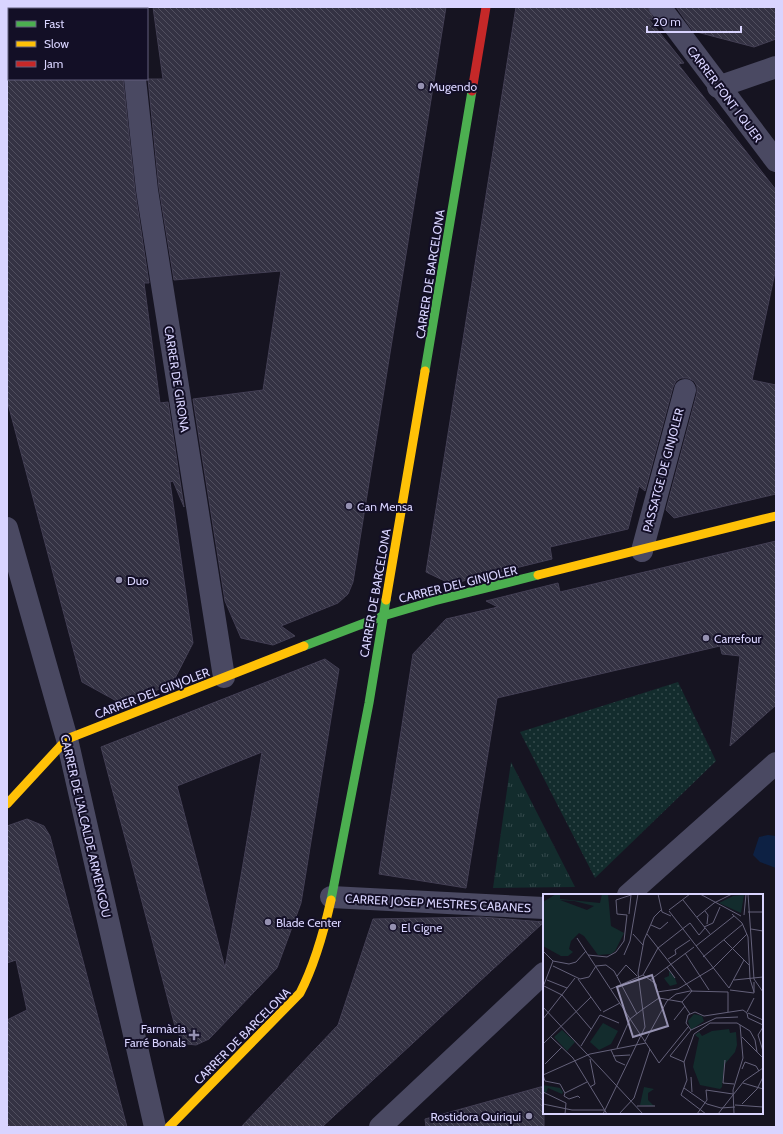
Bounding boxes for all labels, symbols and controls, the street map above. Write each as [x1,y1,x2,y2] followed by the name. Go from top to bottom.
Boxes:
[8,8,148,80] legend
[647,8,741,34] scale bar
[653,14,681,29] text: 20 m
[44,16,64,31] text: Fast
[44,36,69,51] text: Slow
[684,43,766,146] street label: CARRER FONT I QUER
[43,56,63,71] text: Jam
[429,79,477,94] place label: Mugendo
[416,81,426,91] marker: Mugendo
[412,208,448,340] street label: CARRER DE BARCELONA
[161,325,193,434] street label: CARRER DE GIRONA
[639,406,687,534] street label: PASSATGE DE GINJOLER
[357,499,413,514] place label: Can Mensa
[344,501,354,511] marker: Can Mensa
[356,527,394,659] street label: CARRER DE BARCELONA
[397,562,520,606] street label: CARRER DEL GINJOLER
[127,573,149,588] place label: Duo
[114,575,124,585] marker: Duo
[714,631,761,646] place label: Carrefour
[701,633,711,643] marker: Carrefour
[93,664,212,722] street label: CARRER DEL GINJOLER
[58,733,114,919] street label: CARRER DE L'ALCALDE ARMENGOU
[345,891,531,915] street label: CARRER JOSEP MESTRES CABANES
[543,894,763,1114] inset map
[276,915,341,930] place label: Blade Center
[263,917,273,927] marker: Blade Center
[401,920,442,935] place label: El Cigne
[388,922,398,932] marker: El Cigne
[191,984,294,1087] street label: CARRER DE BARCELONA
[124,1021,186,1050] place label: Farmàcia Farré Bonals
[189,1030,199,1040] marker: Farmàcia Farré Bonals
[431,1109,521,1124] place label: Rostidora Quiriqui
[524,1111,534,1121] marker: Rostidora Quiriqui

